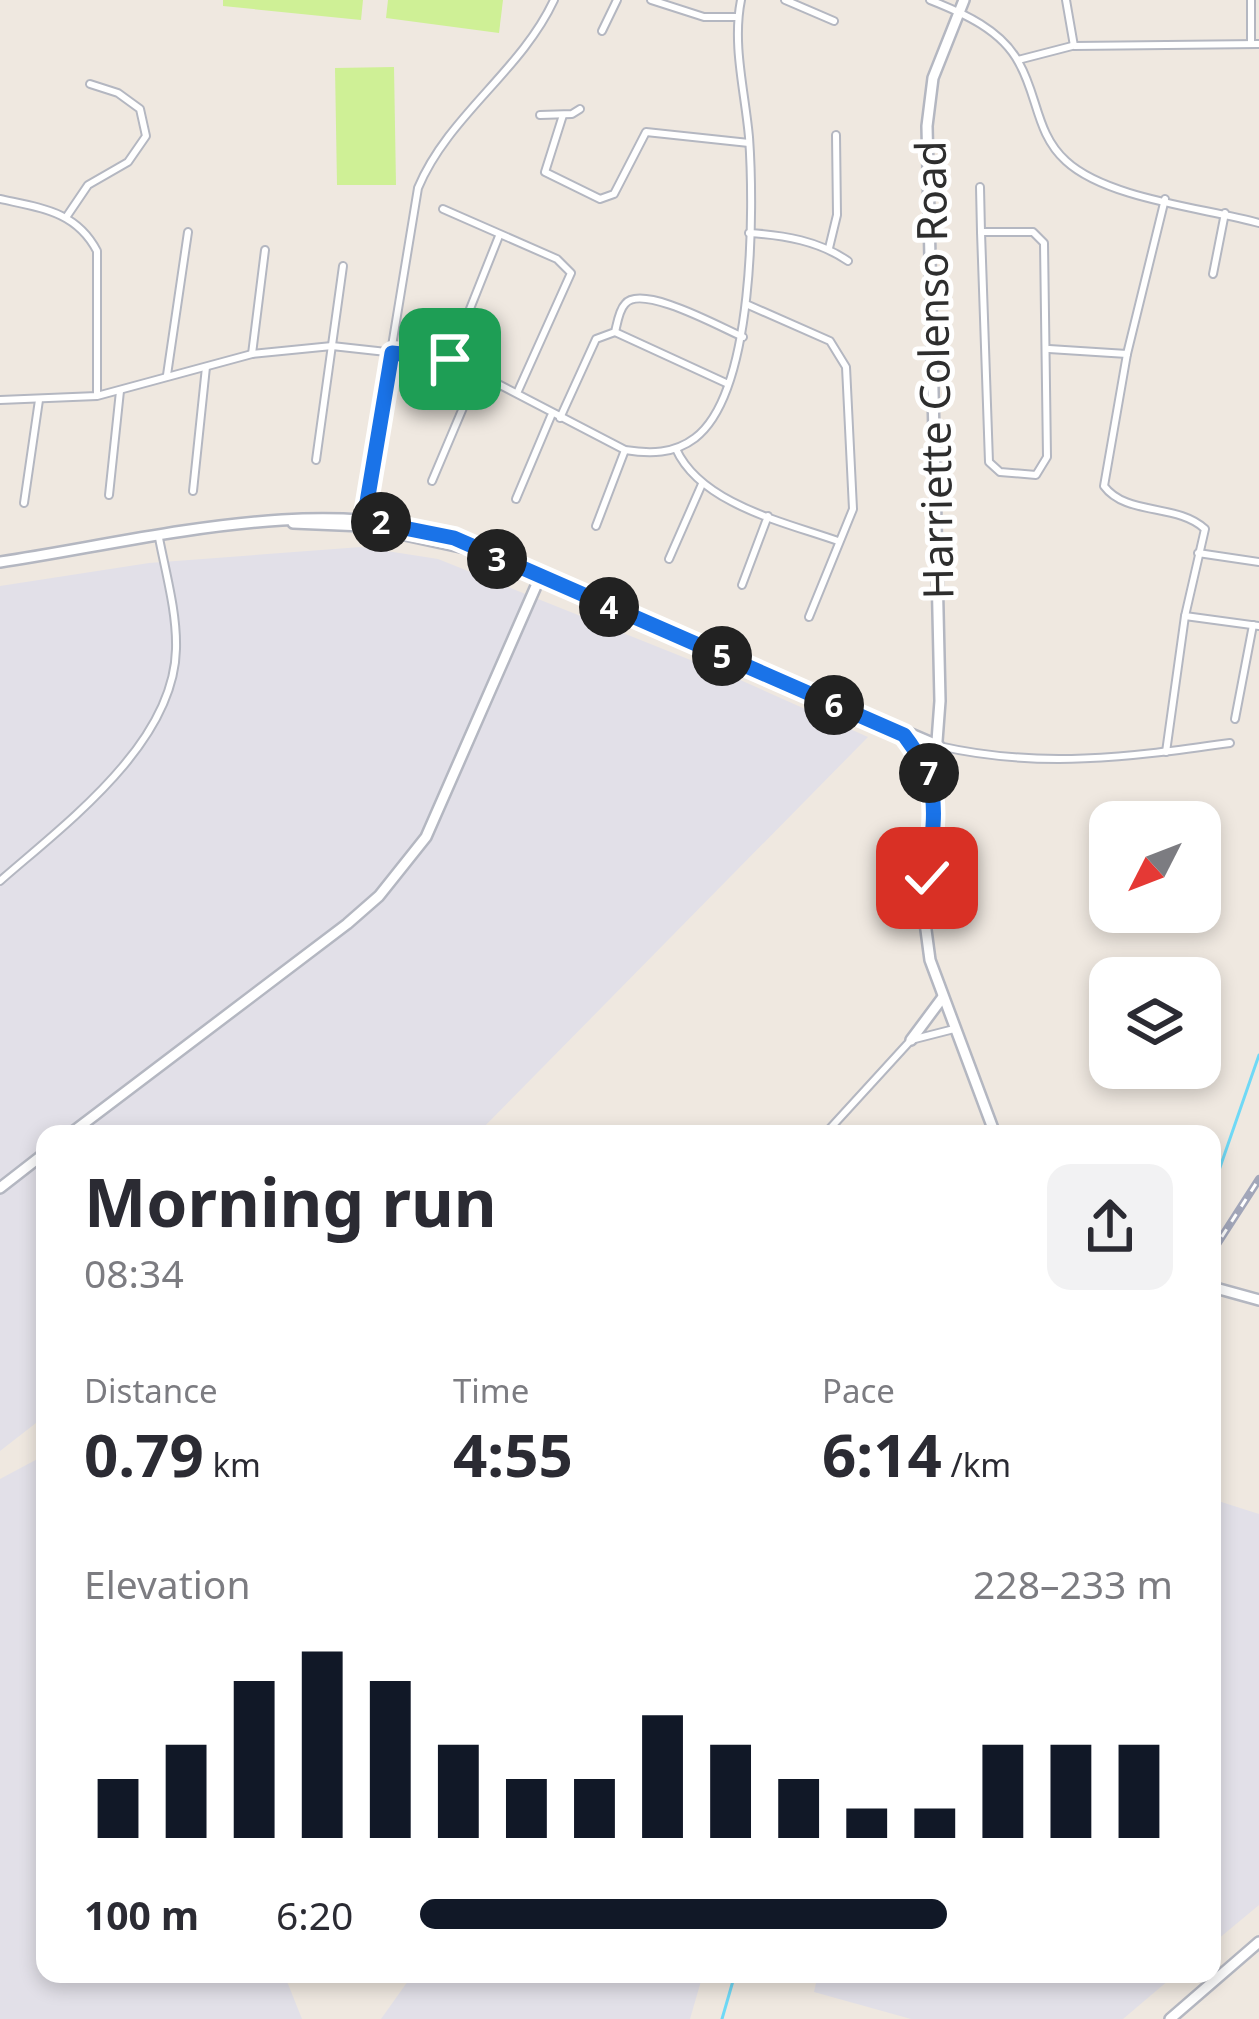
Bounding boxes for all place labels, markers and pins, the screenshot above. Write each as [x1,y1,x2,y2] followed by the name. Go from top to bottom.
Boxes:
[399,308,501,410] pin
[351,492,411,552] pin: 2
[467,529,527,589] pin: 3
[579,577,639,637] pin: 4
[692,626,752,686] pin: 5
[804,675,864,735] pin: 6
[899,743,959,803] pin: 7
[876,827,978,929] pin

